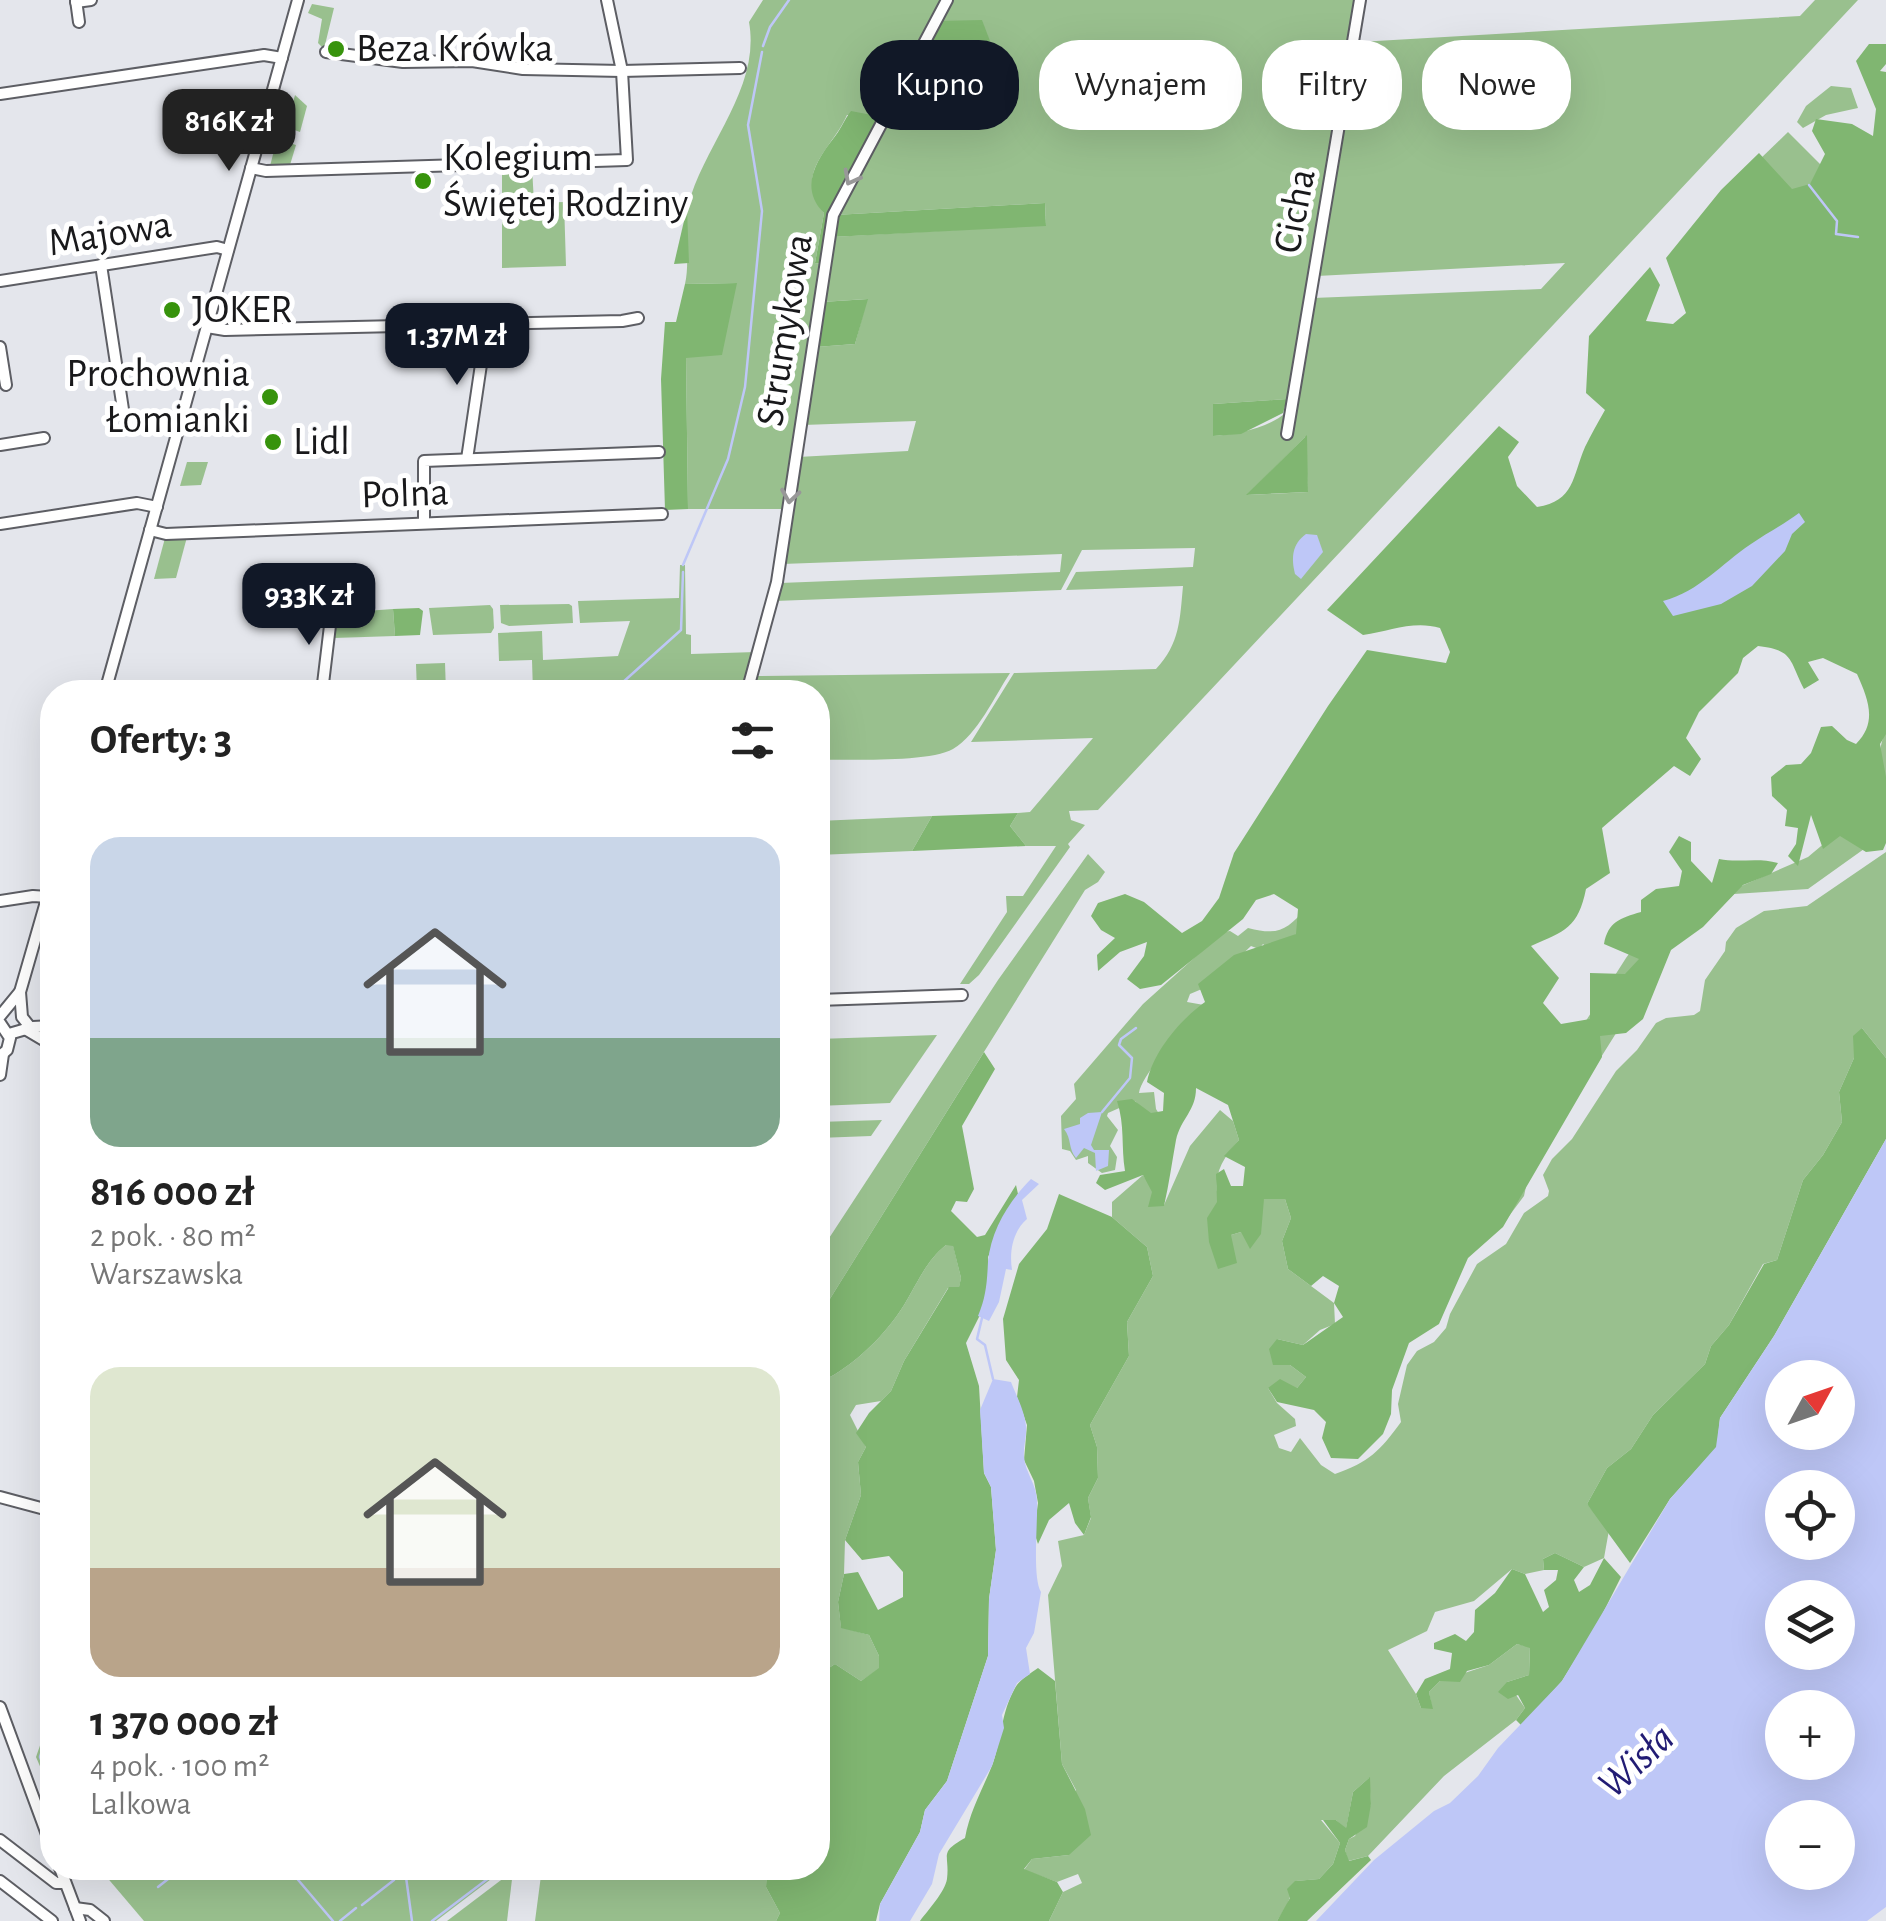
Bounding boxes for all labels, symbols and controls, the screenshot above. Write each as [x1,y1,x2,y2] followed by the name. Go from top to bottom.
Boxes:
[356,29,553,69] place label: Beza Krówka
[325,38,347,60] marker: Beza Krówka
[860,40,1019,130] chip: Kupno
[1039,40,1242,130] chip: Wynajem
[1262,40,1402,130] chip: Filtry
[1422,40,1571,130] chip: Nowe
[137,89,321,174] pin: 816K zł
[184,105,274,137] text: 816K zł
[443,138,688,224] place label: Kolegium Świętej Rodziny
[1267,165,1323,257] street label: Cicha
[844,168,864,186] one-way arrow
[412,170,434,192] marker: Kolegium Świętej Rodziny
[46,205,174,263] street label: Majowa
[750,231,820,429] street label: Strumykowa
[192,290,292,330] place label: JOKER
[161,299,183,321] marker: JOKER
[354,303,560,388] pin: 1.37M zł
[407,319,507,351] text: 1.37M zł
[66,354,250,440] place label: Prochownia Łomianki
[259,386,281,408] marker: Prochownia Łomianki
[293,422,350,462] place label: Lidl
[262,431,284,453] marker: Lidl
[360,472,450,516] street label: Polna
[780,487,801,504] one-way arrow
[217,563,401,648] pin: 933K zł
[264,579,354,611] text: 933K zł
[725,713,780,768] icon: filters
[90,719,232,761] text: Oferty: 3
[345,902,525,1082] icon: home
[90,1171,254,1213] text: 816 000 zł
[90,1220,256,1252] text: 2 pok. · 80 m²
[90,1258,243,1290] text: Warszawska
[1765,1360,1855,1450] north arrow
[1765,1360,1855,1890] map controls
[345,1432,525,1612] icon: home
[1765,1470,1855,1560] button: locate
[1765,1580,1855,1670] button: layers
[1765,1690,1855,1780] button: +
[90,1701,278,1743] text: 1 370 000 zł
[1590,1716,1682,1806] water label: Wisła
[90,1750,269,1782] text: 4 pok. · 100 m²
[90,1788,191,1820] text: Lalkowa
[1765,1800,1855,1890] button: −

